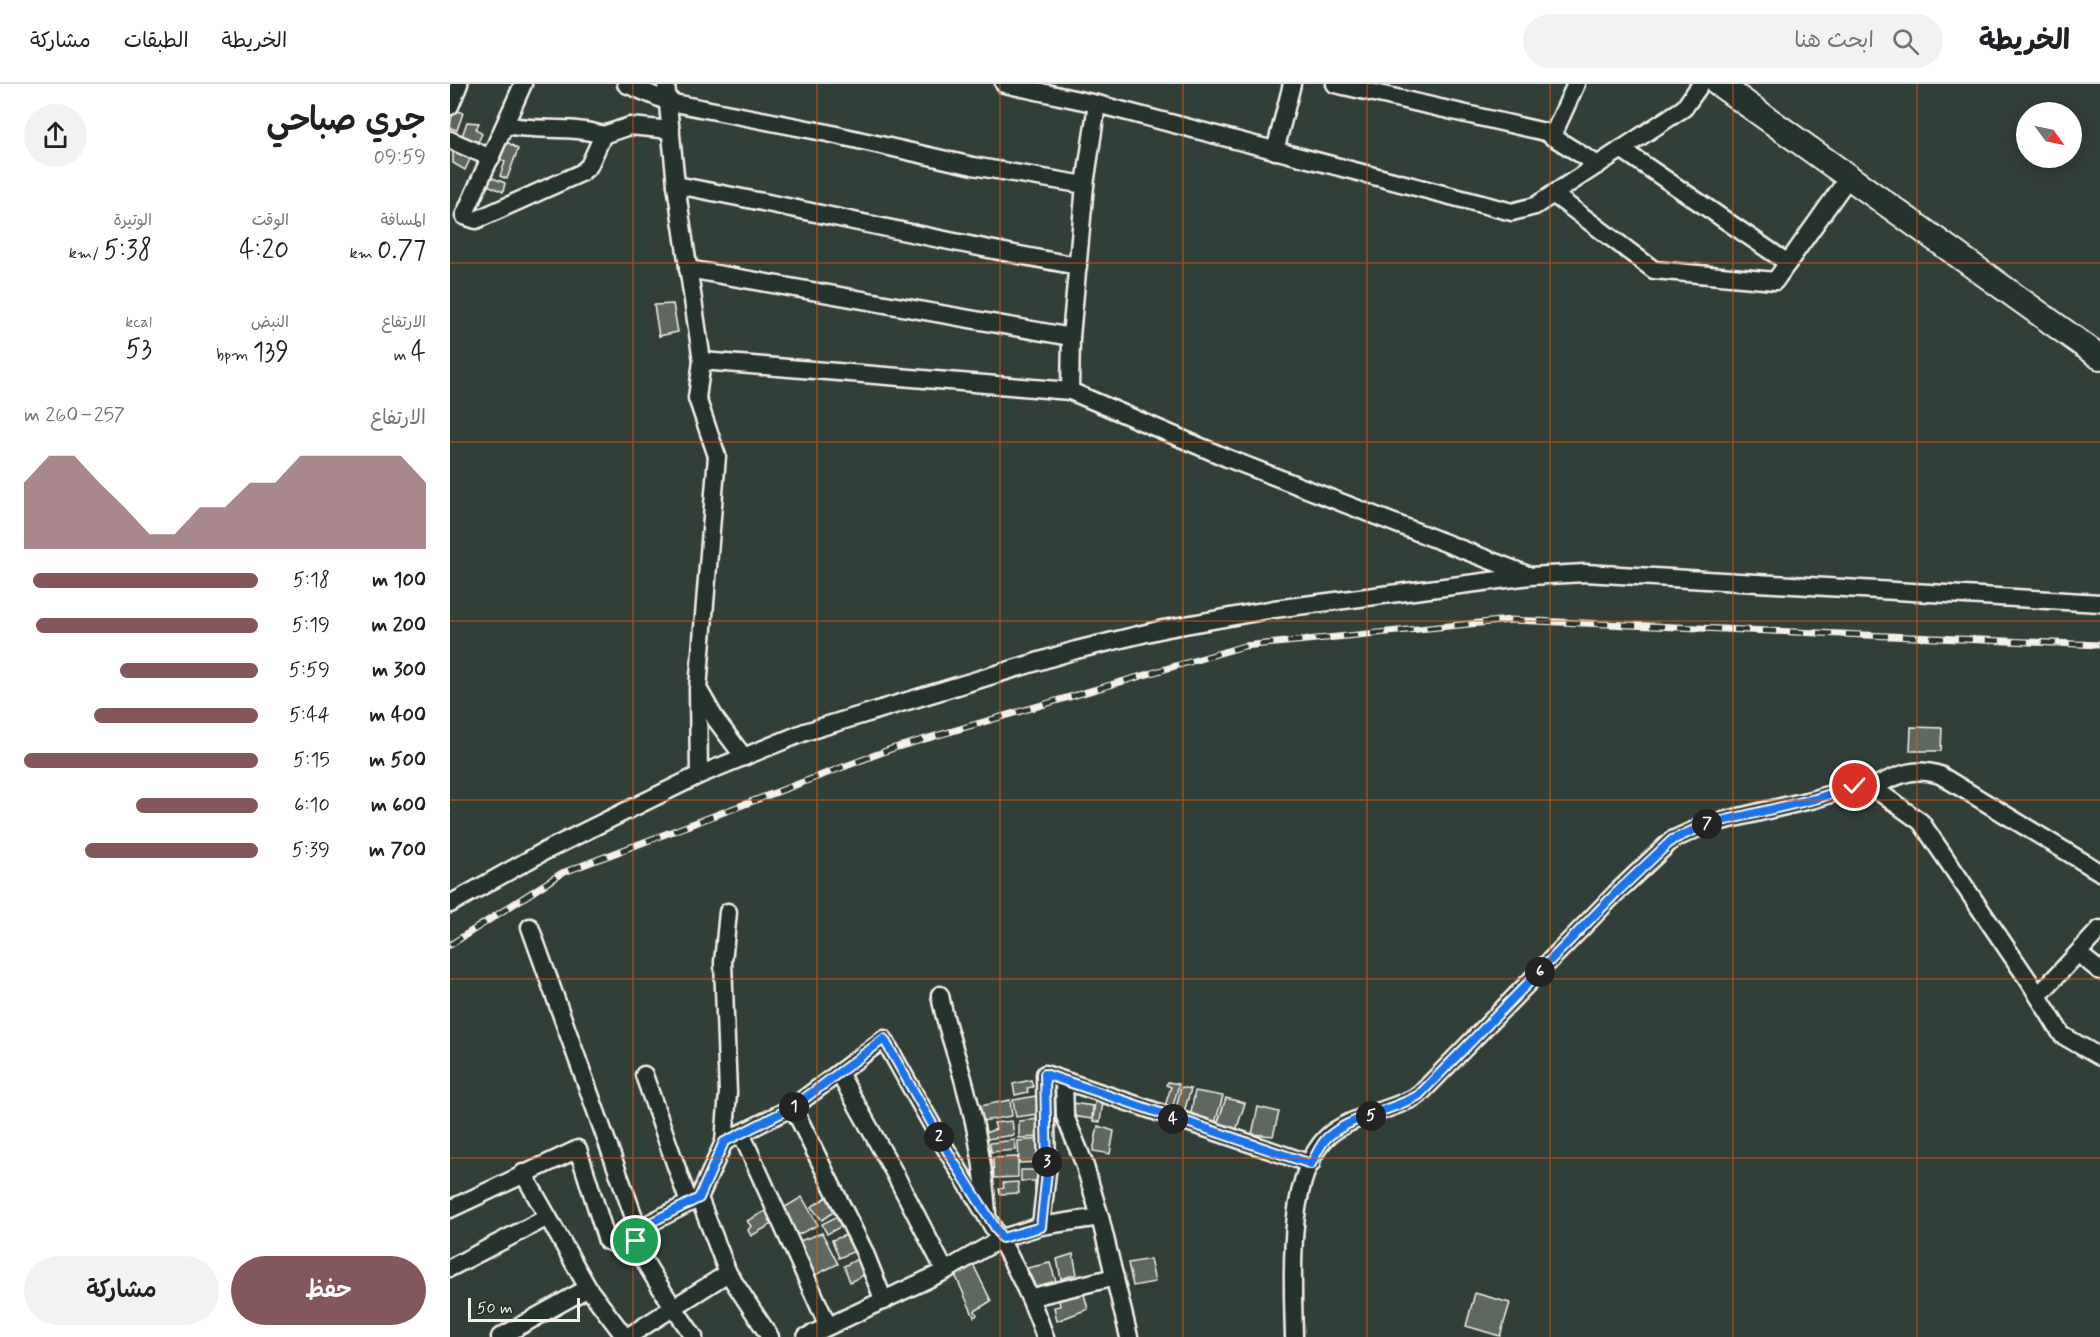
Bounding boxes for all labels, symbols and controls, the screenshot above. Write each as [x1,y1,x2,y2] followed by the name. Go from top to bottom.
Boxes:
[1523,14,1943,68] search box
[1979,23,2070,60] text: الخريطة
[1889,25,1922,58] icon: search
[30,27,91,55] text: مشاركة
[124,27,189,55] text: الطبقات
[222,27,287,55] text: الخريطة
[1794,27,1874,55] text: ابحث هنا
[266,99,426,143] text: جري صباحي
[2016,102,2082,168] north arrow
[2016,102,2082,168] map controls
[24,104,87,167] button: share
[374,144,426,171] text: 09:59
[113,210,152,231] text: الوتيرة
[252,210,289,231] text: الوقت
[380,210,426,231] text: المسافة
[103,234,152,268] text: 5:38
[239,234,289,268] text: 4:20
[377,234,426,268] text: 0.77
[69,243,103,264] text: /km
[350,243,377,264] text: km
[125,312,152,333] text: kcal
[251,312,289,333] text: النبض
[381,312,426,333] text: الارتفاع
[125,333,152,367] text: 53
[253,336,289,370] text: 139
[411,336,426,370] text: 4
[216,345,253,366] text: bpm
[394,345,411,366] text: m
[24,402,125,429] text: 257–260 m
[370,405,426,432] text: الارتفاع
[293,567,330,594] text: 5:18
[372,567,426,594] text: 100 m
[292,612,330,639] text: 5:19
[371,612,426,639] text: 200 m
[289,657,330,684] text: 5:59
[372,657,426,684] text: 300 m
[289,702,330,729] text: 5:44
[370,702,426,729] text: 400 m
[293,747,330,774] text: 5:15
[369,747,426,774] text: 500 m
[1829,760,1880,811] pin
[1838,769,1871,802] icon: check
[294,792,330,819] text: 6:10
[371,792,426,819] text: 600 m
[1692,809,1722,839] pin: 7
[1702,813,1712,834] text: 7
[292,837,330,864] text: 5:39
[369,837,426,864] text: 700 m
[1525,957,1555,987] pin: 6
[1536,961,1544,982] text: 6
[779,1092,809,1122] pin: 1
[790,1096,798,1117] text: 1
[1356,1101,1386,1131] pin: 5
[1158,1104,1188,1134] pin: 4
[1366,1105,1376,1126] text: 5
[1168,1108,1178,1129] text: 4
[924,1122,954,1152] pin: 2
[935,1126,943,1147] text: 2
[1032,1147,1062,1177] pin: 3
[1043,1151,1051,1172] text: 3
[610,1215,661,1266] pin
[619,1224,652,1257] icon: arrive
[24,1256,219,1325] button: مشاركة
[231,1256,426,1325] button: حفظ
[468,1295,580,1322] scale bar
[477,1298,513,1319] text: 50 m

